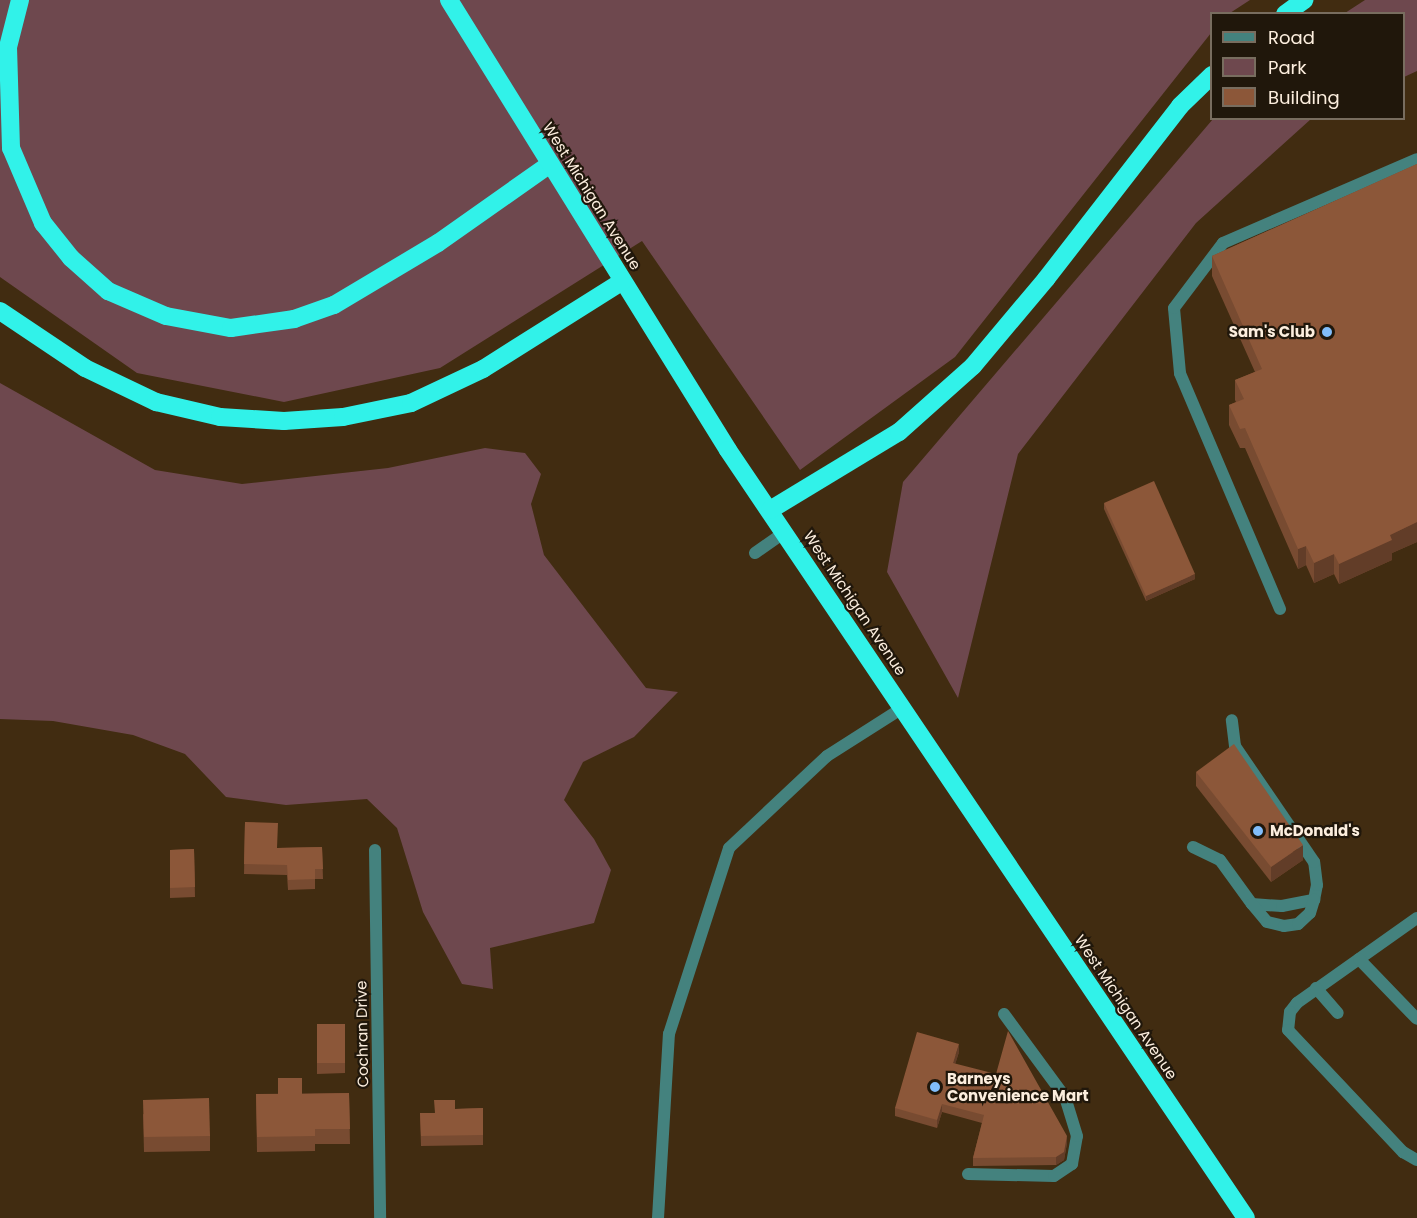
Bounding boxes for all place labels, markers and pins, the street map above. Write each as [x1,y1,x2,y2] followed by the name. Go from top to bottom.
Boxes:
[1229,323,1315,341] place label: Sam's Club
[1320,325,1334,339] marker: Sam's Club
[1270,822,1360,840] place label: McDonald's
[1251,824,1265,838] marker: McDonald's
[947,1069,1089,1104] place label: Barneys Convenience Mart
[928,1080,942,1094] marker: Barneys Convenience Mart

